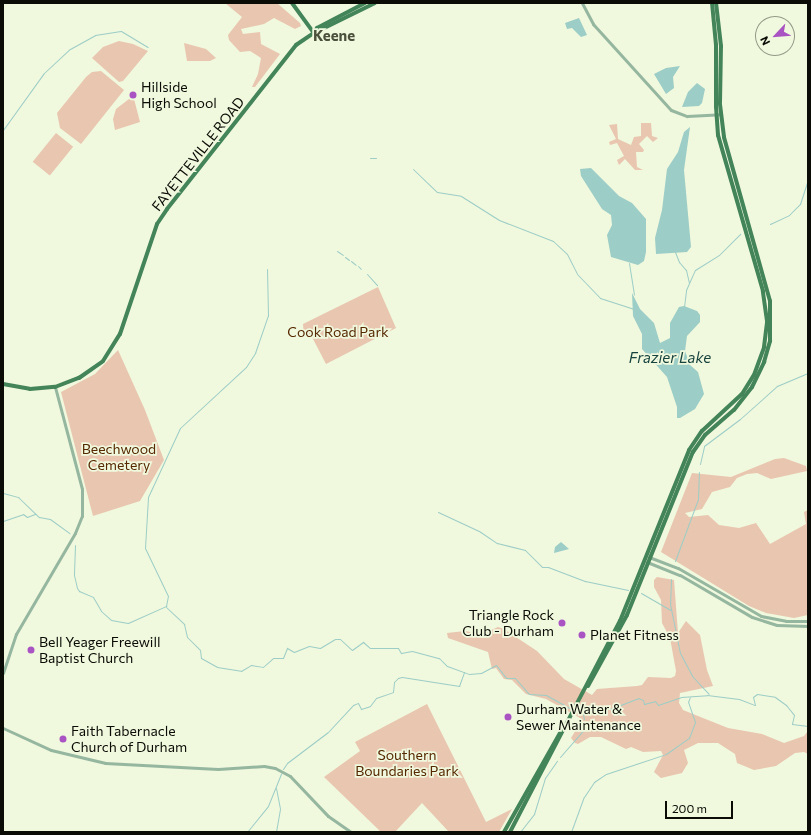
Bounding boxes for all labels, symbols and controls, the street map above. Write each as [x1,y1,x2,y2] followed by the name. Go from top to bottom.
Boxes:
[755,16,795,56] north arrow
[313,27,355,45] district label: Keene
[757,34,772,48] text: N
[141,79,217,112] place label: Hillside High School
[128,90,138,100] marker: Hillside High School
[148,94,248,214] street label: FAYETTEVILLE ROAD
[287,324,389,340] park label: Cook Road Park
[629,349,711,367] water label: Frazier Lake
[82,441,156,474] park label: Beechwood Cemetery
[462,607,554,640] place label: Triangle Rock Club - Durham
[557,618,567,628] marker: Triangle Rock Club - Durham
[590,627,679,643] place label: Planet Fitness
[577,630,587,640] marker: Planet Fitness
[39,634,161,666] place label: Bell Yeager Freewill Baptist Church
[26,645,36,655] marker: Bell Yeager Freewill Baptist Church
[516,701,641,734] place label: Durham Water & Sewer Maintenance
[503,712,513,722] marker: Durham Water & Sewer Maintenance
[71,723,187,756] place label: Faith Tabernacle Church of Durham
[58,734,68,744] marker: Faith Tabernacle Church of Durham
[355,747,459,780] park label: Southern Boundaries Park
[667,793,735,819] scale bar
[672,801,707,815] text: 200 m

